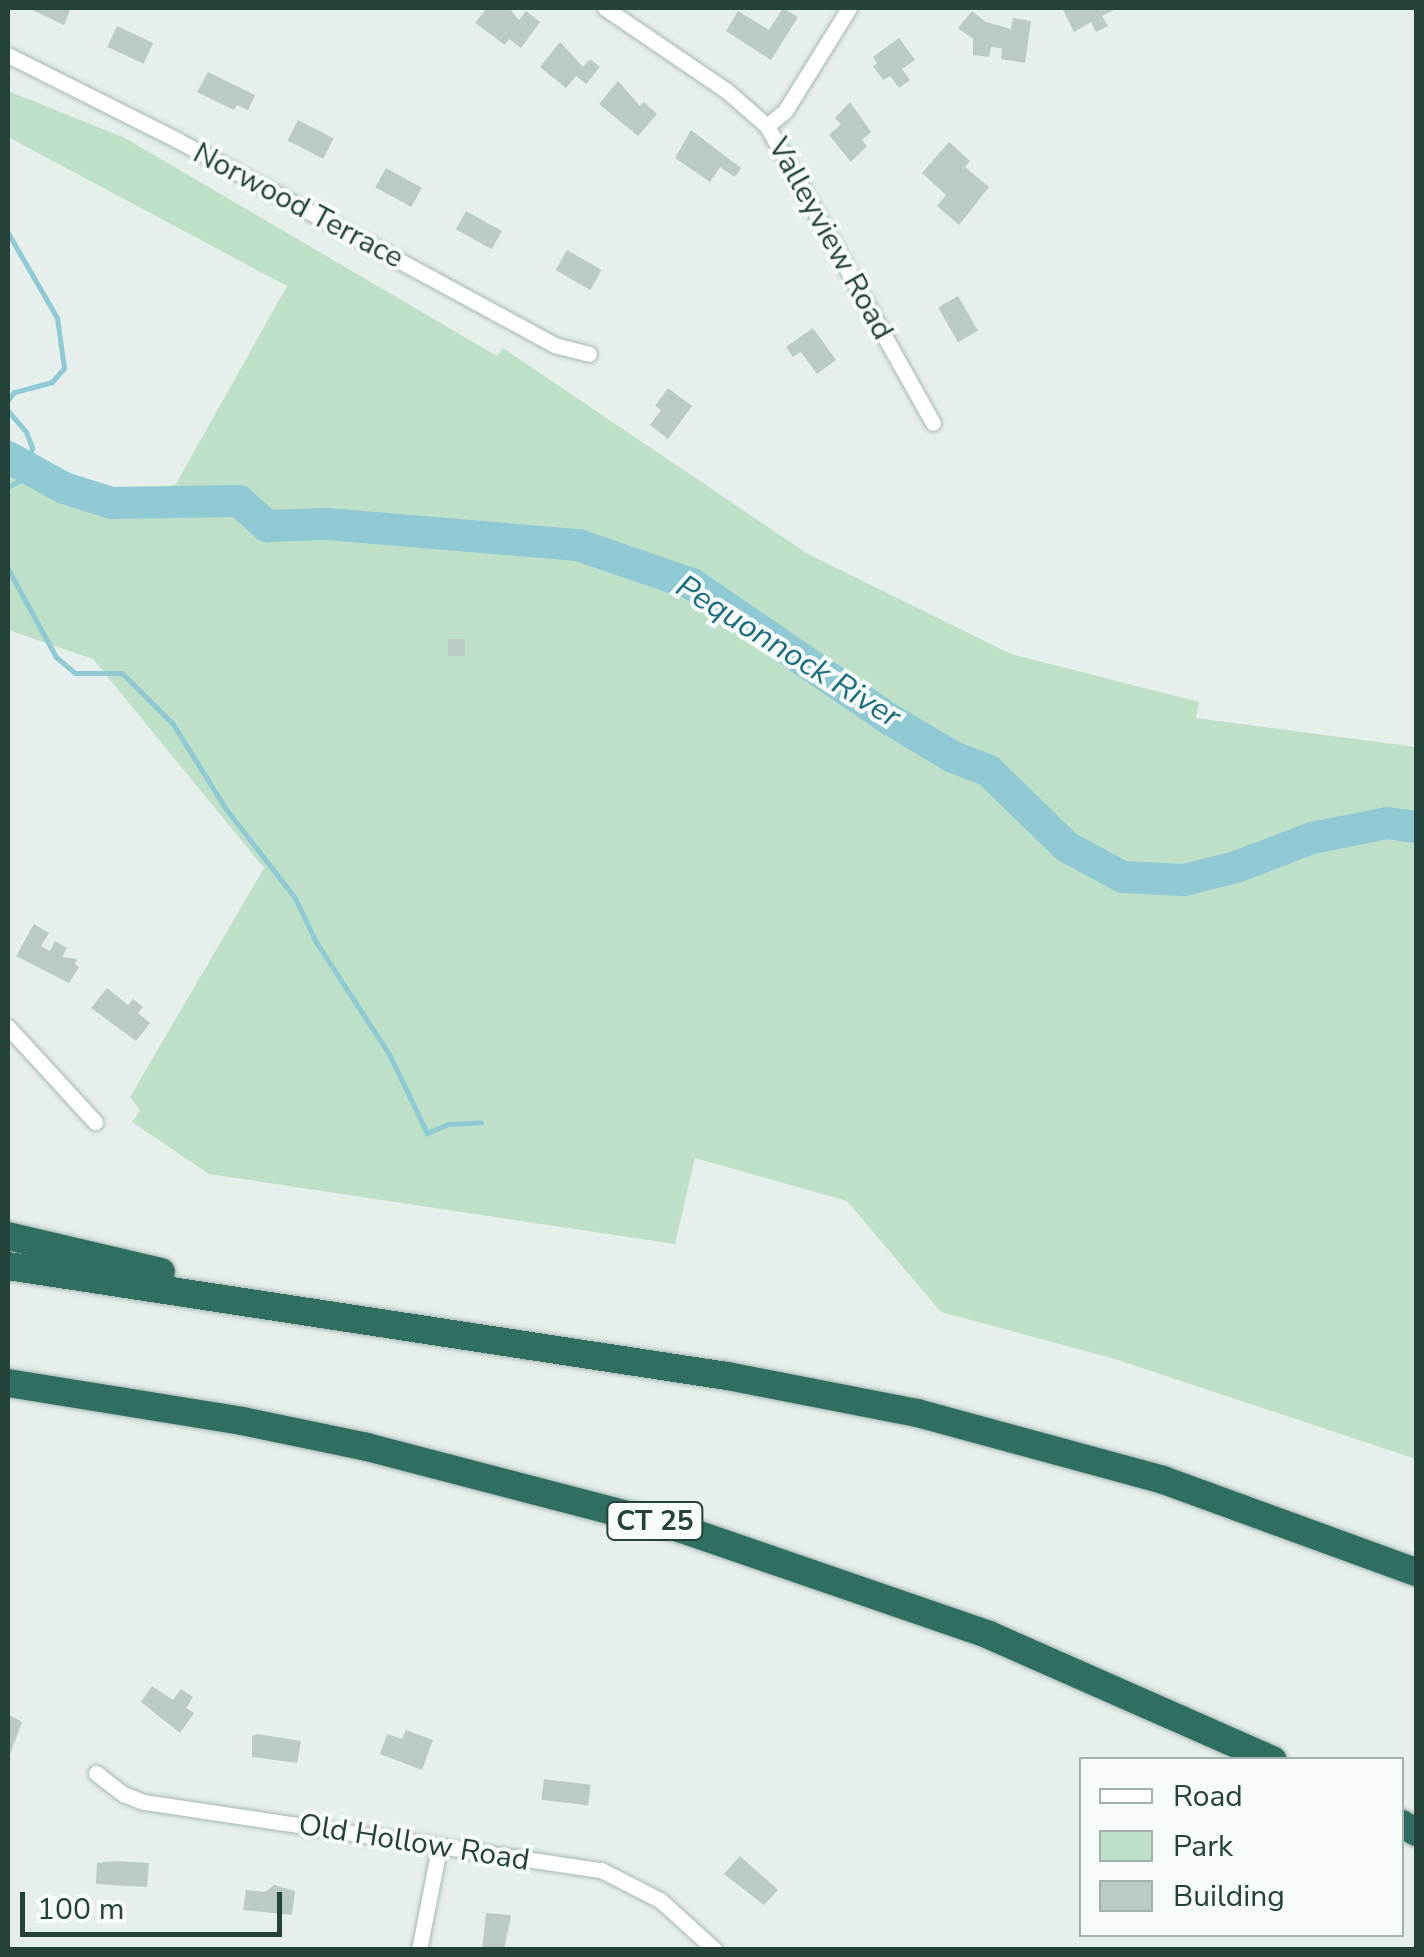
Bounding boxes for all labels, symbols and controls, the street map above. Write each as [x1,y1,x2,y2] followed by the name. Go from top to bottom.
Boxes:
[760,132,900,346] street label: Valleyview Road
[187,136,409,276] street label: Norwood Terrace
[669,567,907,737] water label: Pequonnock River
[605,1498,705,1544] road number: CT 25
[1079,1757,1404,1937] legend
[1173,1776,1243,1817] text: Road
[296,1807,532,1879] street label: Old Hollow Road
[1173,1826,1233,1867] text: Park
[25,1872,288,1934] scale bar
[1173,1876,1285,1917] text: Building
[37,1889,124,1930] text: 100 m

